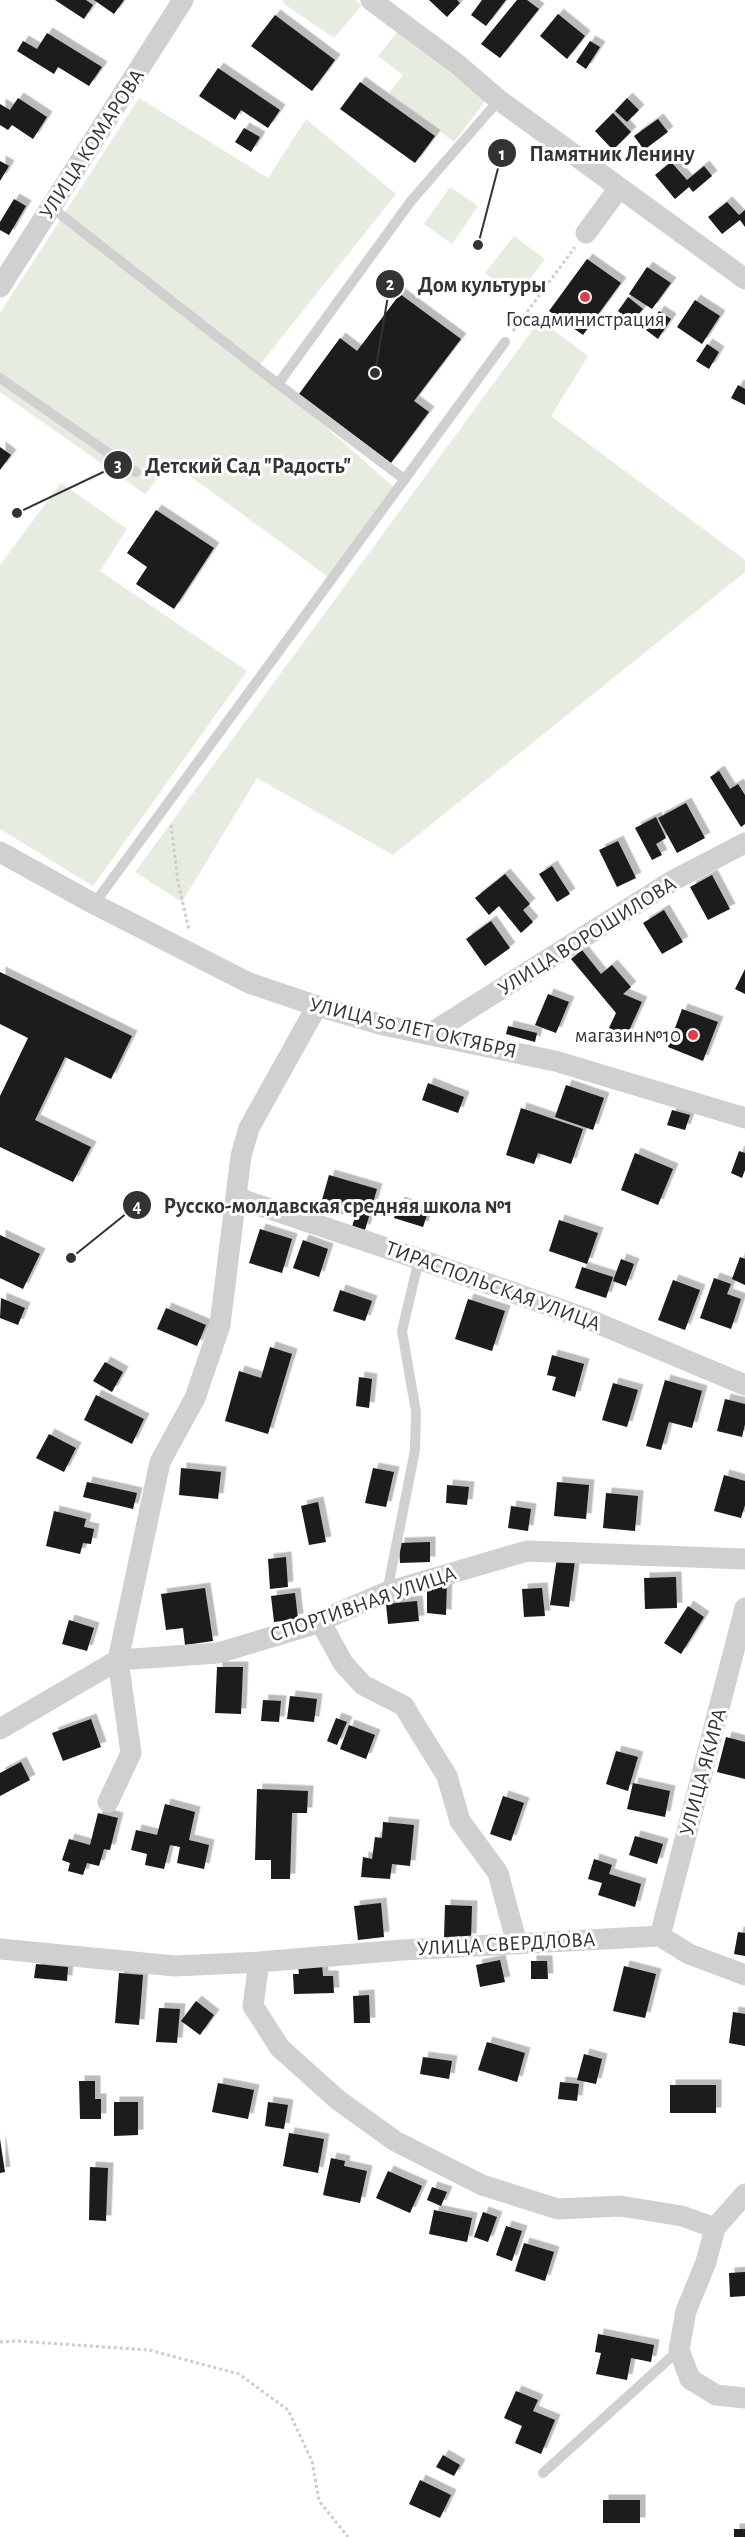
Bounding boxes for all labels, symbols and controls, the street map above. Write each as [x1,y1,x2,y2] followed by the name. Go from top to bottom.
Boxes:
[36,65,148,223] street label: УЛИЦА КОМАРОВА
[487,133,707,173] callout: Памятник Ленину
[529,143,695,166] text: Памятник Ленину
[499,146,505,164] text: 1
[375,264,558,304] callout: Дом культуры
[418,274,546,297] text: Дом культуры
[386,276,395,294] text: 2
[578,290,592,304] marker: Госадминистрация
[505,309,665,330] place label: Госадминистрация
[103,445,363,485] callout: Детский Сад "Радость"
[145,455,351,477] text: Детский Сад "Радость"
[114,457,122,475] text: 3
[494,873,680,999] street label: УЛИЦА ВОРОШИЛОВА
[307,994,519,1062] street label: УЛИЦА 50 ЛЕТ ОКТЯБРЯ
[575,1025,681,1046] place label: магазин№10
[686,1028,700,1042] marker: магазин№10
[122,1185,525,1225] callout: Русско-молдавская средняя школа №1
[163,1195,513,1218] text: Русско-молдавская средняя школа №1
[132,1198,142,1216] text: 4
[383,1237,603,1335] street label: ТИРАСПОЛЬСКАЯ УЛИЦА
[267,1562,459,1646] street label: СПОРТИВНАЯ УЛИЦА
[676,1706,730,1838] street label: УЛИЦА ЯКИРА
[416,1929,596,1959] street label: УЛИЦА СВЕРДЛОВА

